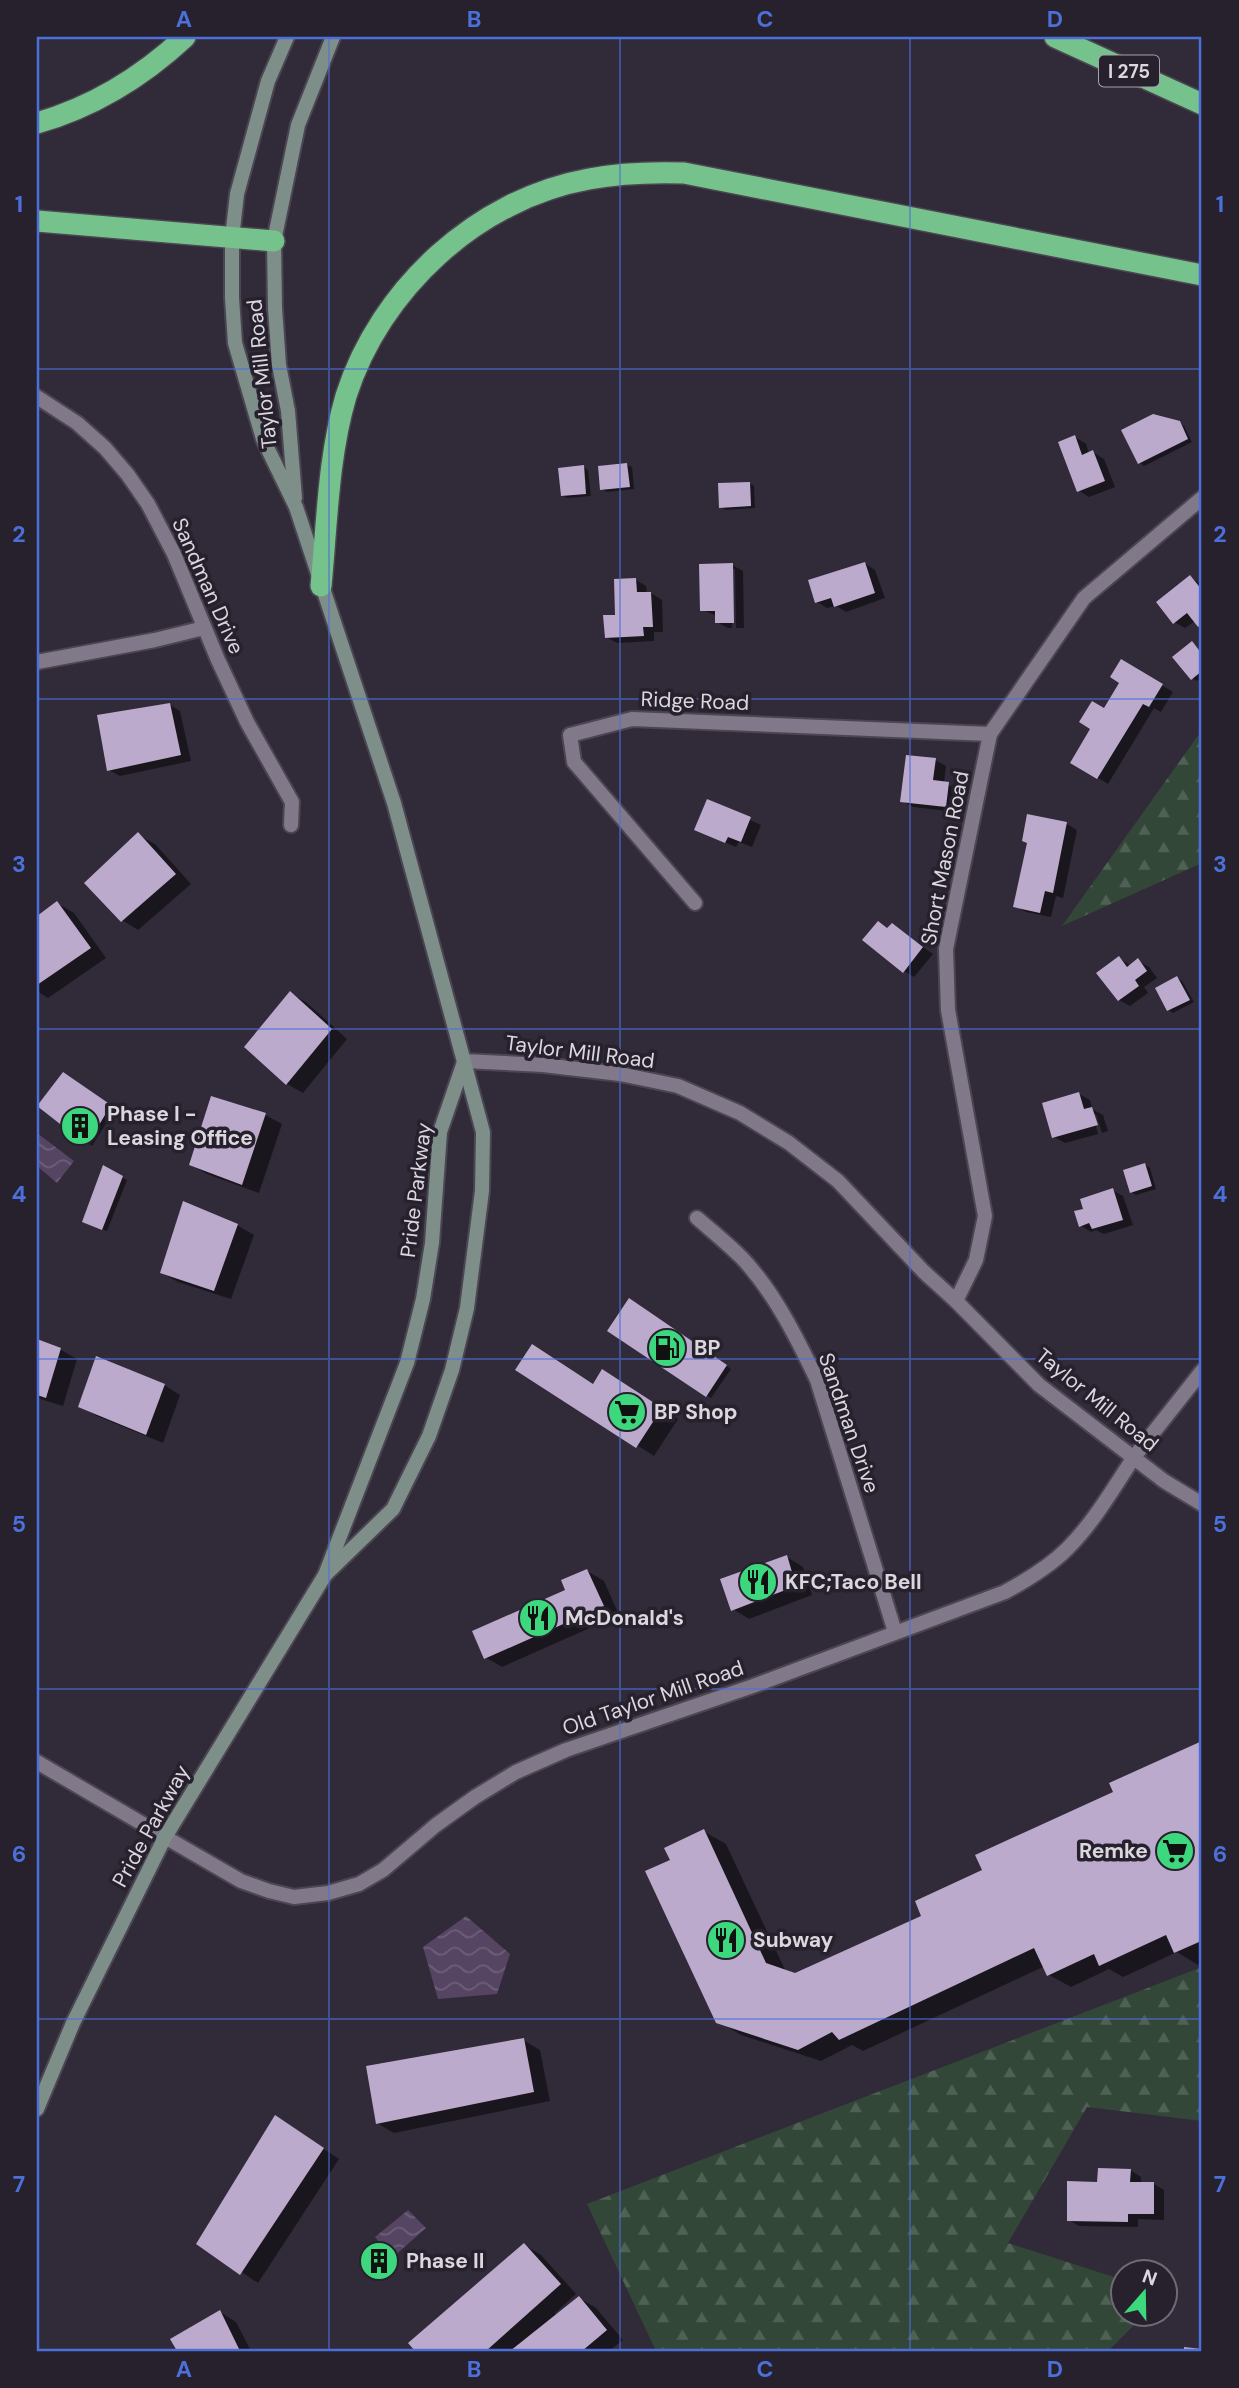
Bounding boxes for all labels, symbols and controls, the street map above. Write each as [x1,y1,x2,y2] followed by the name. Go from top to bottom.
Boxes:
[176,4,192,34] text: A
[467,4,481,34] text: B
[757,4,773,34] text: C
[1047,4,1063,34] text: D
[1099,55,1159,86] road number: I 275
[15,189,23,219] text: 1
[1216,189,1224,219] text: 1
[240,298,284,450] street label: Taylor Mill Road
[165,513,251,659] street label: Sandman Drive
[12,519,26,549] text: 2
[1213,519,1227,549] text: 2
[640,685,750,717] street label: Ridge Road
[914,769,976,947] street label: Short Mason Road
[12,849,26,879] text: 3
[1213,849,1227,879] text: 3
[504,1029,656,1075] street label: Taylor Mill Road
[107,1100,253,1152] place label: Phase I - Leasing Office
[59,1105,101,1147] building icon: Phase I - Leasing Office
[394,1121,438,1259] street label: Pride Parkway
[12,1179,27,1209] text: 4
[1213,1179,1228,1209] text: 4
[646,1327,688,1369] fuel station icon: BP
[694,1334,720,1362] place label: BP
[1030,1342,1164,1458] street label: Taylor Mill Road
[812,1349,886,1497] street label: Sandman Drive
[606,1391,648,1433] supermarket icon: BP Shop
[654,1398,737,1426] place label: BP Shop
[12,1509,26,1539] text: 5
[1213,1509,1227,1539] text: 5
[737,1561,779,1603] restaurant icon: KFC;Taco Bell
[785,1568,922,1596] place label: KFC;Taco Bell
[517,1597,559,1639] restaurant icon: McDonald's
[565,1604,684,1632] place label: McDonald's
[559,1654,747,1742] street label: Old Taylor Mill Road
[106,1760,196,1892] street label: Pride Parkway
[1154,1830,1196,1872] supermarket icon: Remke
[1079,1837,1148,1865] place label: Remke
[12,1839,26,1869] text: 6
[1213,1839,1227,1869] text: 6
[705,1919,747,1961] restaurant icon: Subway
[753,1926,834,1954] place label: Subway
[13,2169,25,2199] text: 7
[1214,2169,1226,2199] text: 7
[358,2240,400,2282] building icon: Phase II
[406,2247,484,2275] place label: Phase II
[1110,2258,1180,2328] north arrow
[1139,2263,1160,2292] text: N
[176,2354,192,2384] text: A
[467,2354,481,2384] text: B
[757,2354,773,2384] text: C
[1047,2354,1063,2384] text: D

